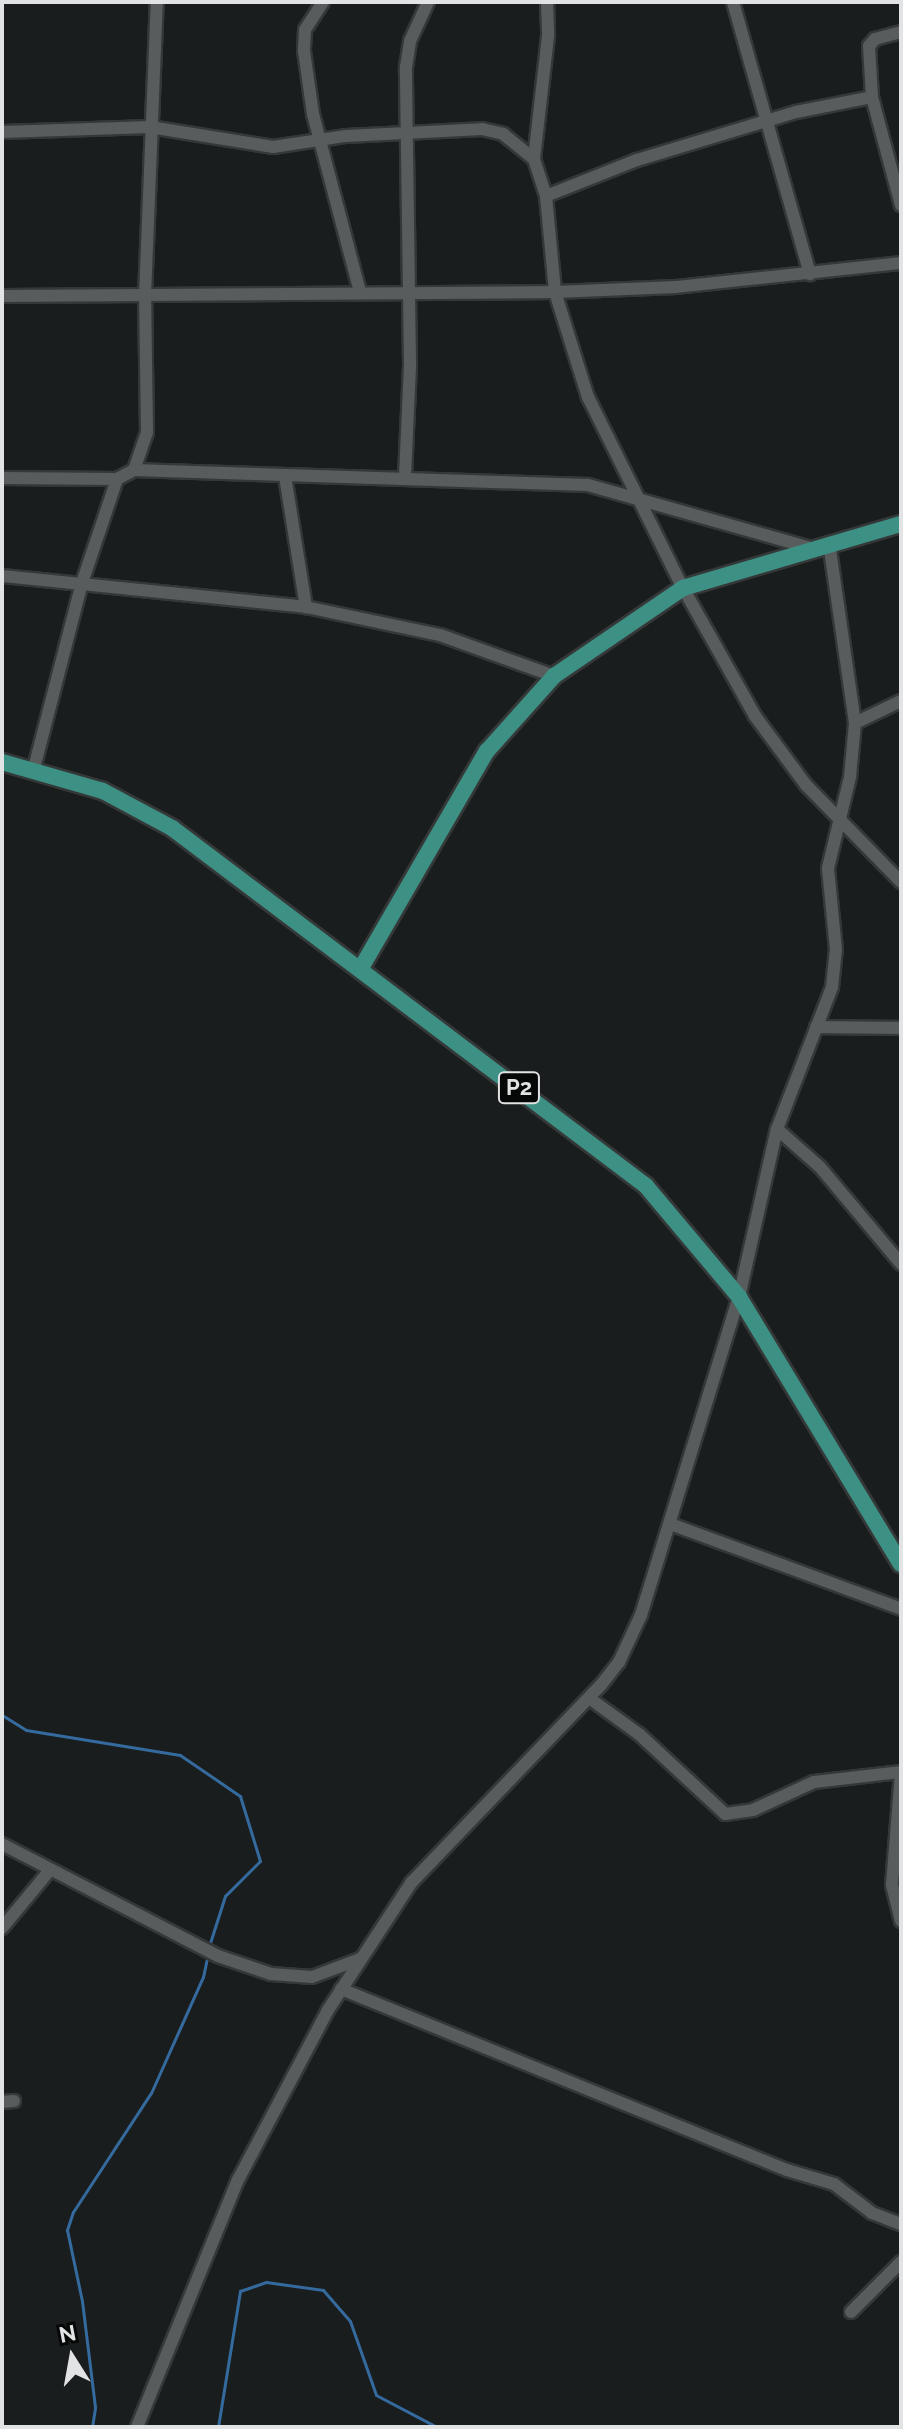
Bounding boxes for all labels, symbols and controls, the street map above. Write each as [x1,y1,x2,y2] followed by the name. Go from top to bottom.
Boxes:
[497,1070,541,1106] road number: P2
[32,2317,112,2397] north arrow
[57,2319,78,2348] text: N

